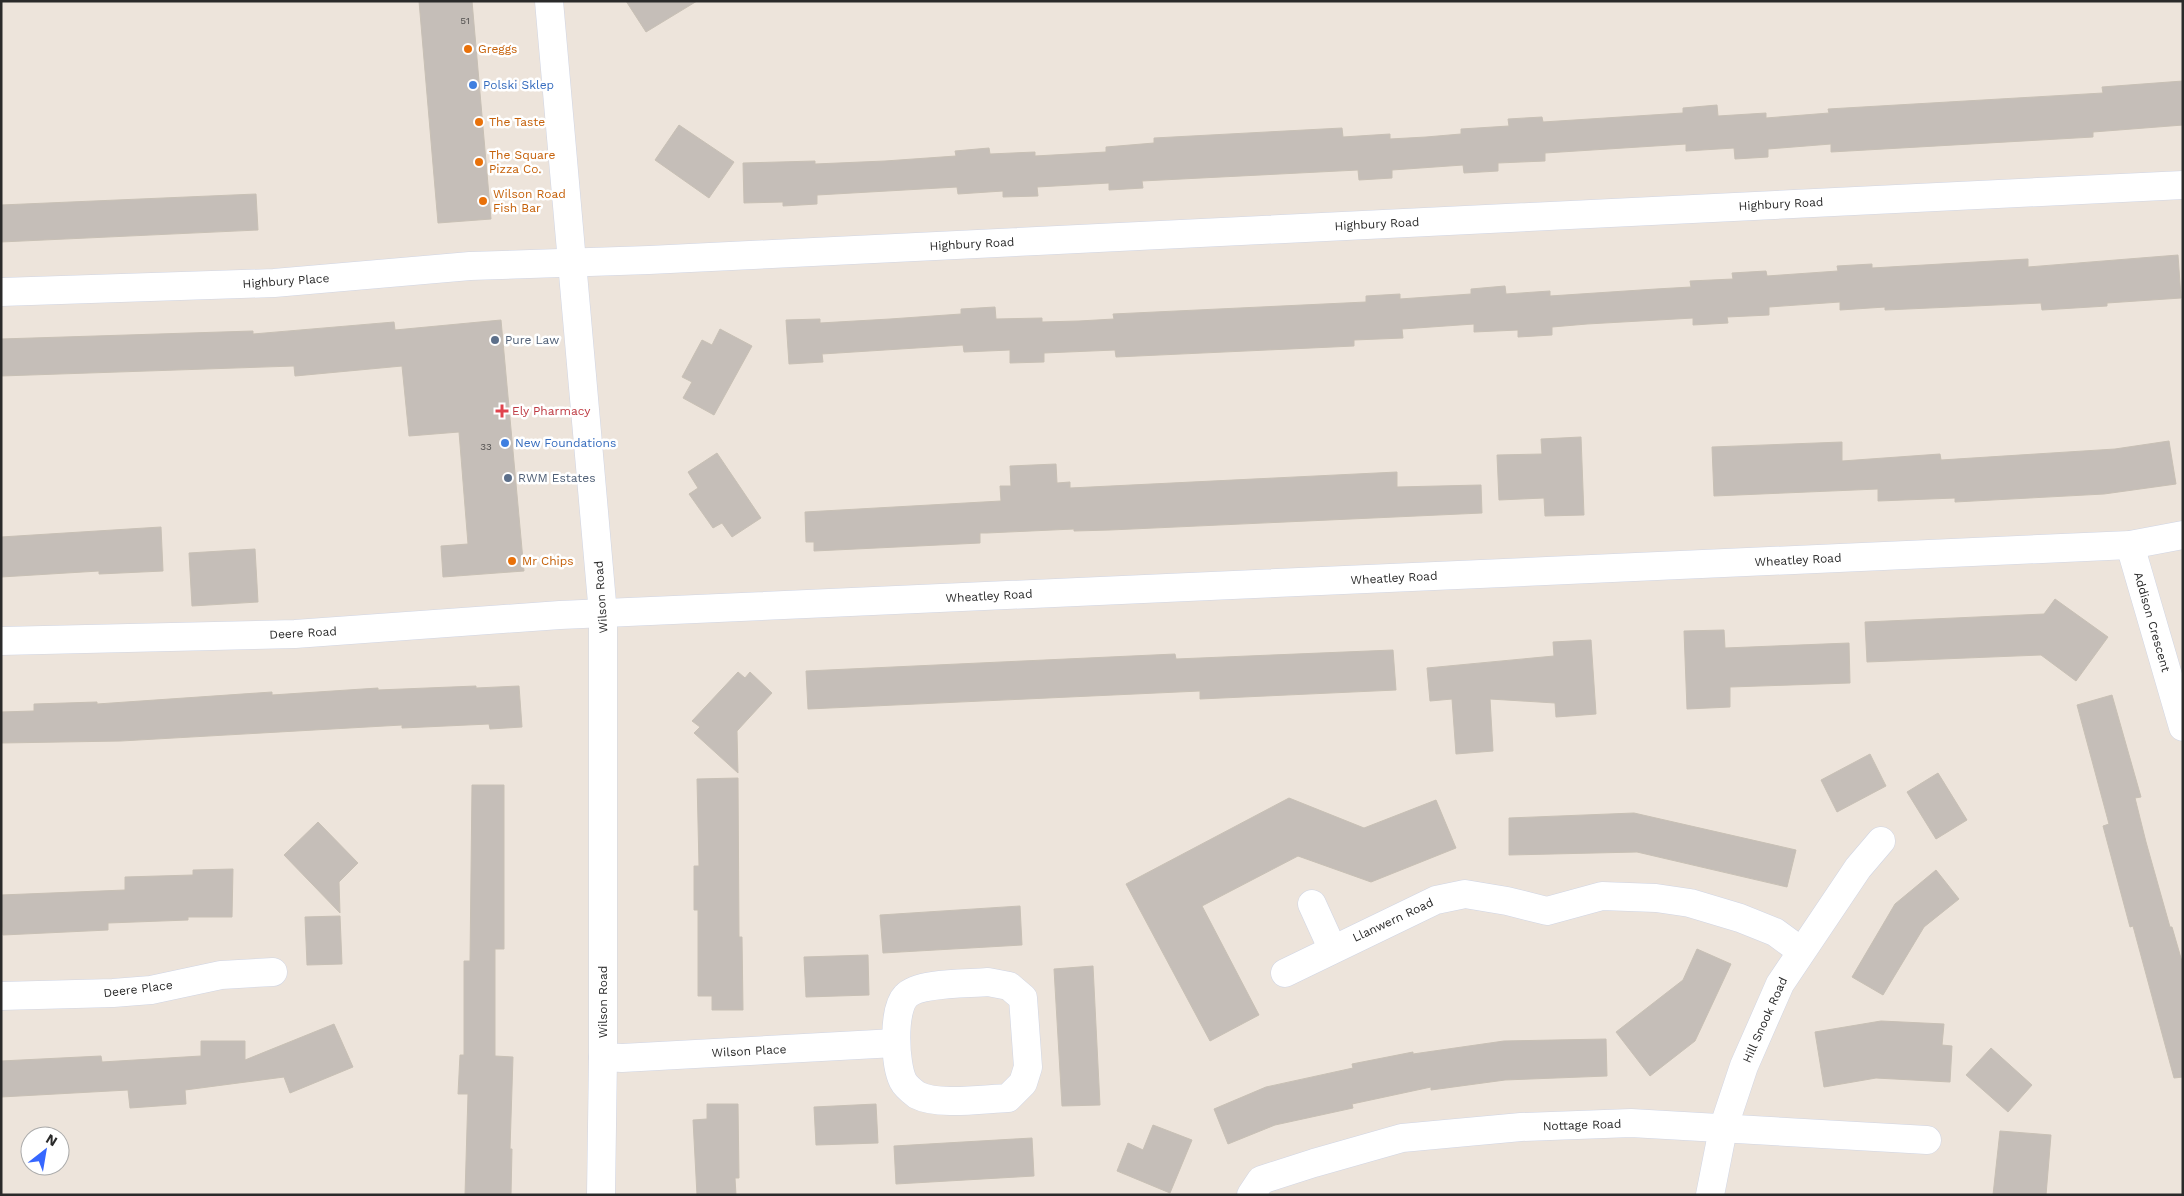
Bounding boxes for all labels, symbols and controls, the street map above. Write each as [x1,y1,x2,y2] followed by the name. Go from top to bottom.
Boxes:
[460,15,470,26] house number: 51
[478,42,517,56] place label: Greggs
[462,43,474,55] marker: Greggs
[483,78,554,92] place label: Polski Sklep
[467,79,479,91] marker: Polski Sklep
[489,115,545,129] place label: The Taste
[473,116,485,128] marker: The Taste
[489,148,556,176] place label: The Square Pizza Co.
[473,156,485,168] marker: The Square Pizza Co.
[493,187,566,215] place label: Wilson Road Fish Bar
[477,195,489,207] marker: Wilson Road Fish Bar
[1738,195,1824,213] street label: Highbury Road
[1334,215,1420,233] street label: Highbury Road
[929,235,1015,253] street label: Highbury Road
[242,271,330,291] street label: Highbury Place
[505,333,559,347] place label: Pure Law
[489,334,501,346] marker: Pure Law
[512,404,591,418] place label: Ely Pharmacy
[496,405,508,417] marker: Ely Pharmacy
[515,436,616,450] place label: New Foundations
[499,437,511,449] marker: New Foundations
[480,441,492,452] house number: 33
[518,471,596,485] place label: RWM Estates
[502,472,514,484] marker: RWM Estates
[1754,551,1842,569] street label: Wheatley Road
[522,554,574,568] place label: Mr Chips
[506,555,518,567] marker: Mr Chips
[591,560,611,634] street label: Wilson Road
[1350,569,1438,587] street label: Wheatley Road
[2131,570,2173,674] street label: Addison Crescent
[945,587,1033,605] street label: Wheatley Road
[269,624,337,642] street label: Deere Road
[1350,895,1436,945] street label: Llanwern Road
[596,966,610,1038] street label: Wilson Road
[1740,975,1790,1065] street label: Hill Snook Road
[103,978,173,1000] street label: Deere Place
[711,1042,787,1060] street label: Wilson Place
[1542,1117,1622,1133] street label: Nottage Road
[20,1126,70,1176] north arrow
[43,1130,60,1149] text: N

